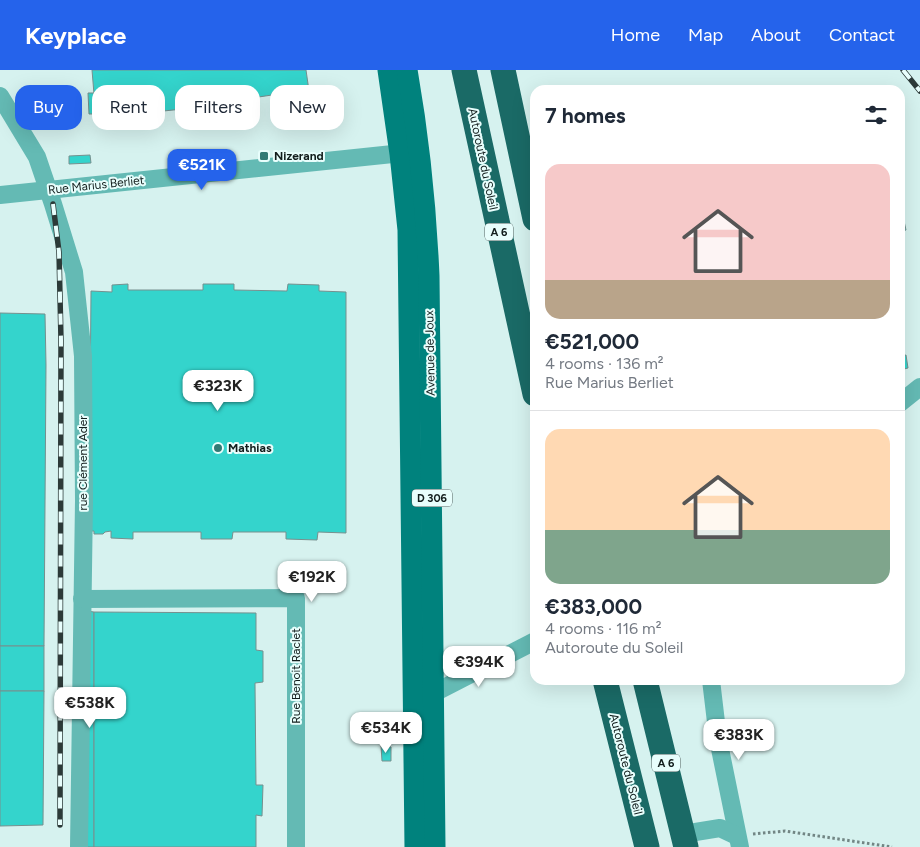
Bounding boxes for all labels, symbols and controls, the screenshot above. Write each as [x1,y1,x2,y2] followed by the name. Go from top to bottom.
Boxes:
[25,21,126,50] text: Keyplace
[611,24,660,46] text: Home
[688,24,723,46] text: Map
[751,24,801,46] text: About
[829,24,895,46] text: Contact
[15,85,82,130] chip: Buy
[92,85,165,130] chip: Rent
[175,85,260,130] chip: Filters
[270,85,344,130] chip: New
[862,101,890,129] icon: filters
[545,103,626,128] text: 7 homes
[465,107,501,211] street label: Autoroute du Soleil
[167,148,237,191] pin: €521K
[274,149,324,163] place label: Nizerand
[258,150,270,162] marker: Nizerand
[178,155,226,174] text: €521K
[47,173,145,197] street label: Rue Marius Berliet
[673,196,763,286] icon: home
[485,224,513,240] road number: A 6
[422,310,438,396] street label: Avenue de Joux
[545,329,639,354] text: €521,000
[545,354,664,373] text: 4 rooms · 136 m²
[183,370,253,412] pin: €323K
[545,373,674,392] text: Rue Marius Berliet
[194,376,242,395] text: €323K
[76,416,90,510] street label: rue Clément Ader
[228,441,272,455] place label: Mathias
[212,442,224,454] marker: Mathias
[673,462,763,552] icon: home
[412,489,452,506] road number: D 306
[277,560,347,603] pin: €192K
[288,567,336,586] text: €192K
[545,594,642,619] text: €383,000
[545,619,662,638] text: 4 rooms · 116 m²
[289,628,303,724] street label: Rue Benoit Raclet
[545,638,683,657] text: Autoroute du Soleil
[444,646,514,688] pin: €394K
[454,652,504,671] text: €394K
[55,686,125,729] pin: €538K
[65,693,115,712] text: €538K
[351,712,421,754] pin: €534K
[607,712,645,816] street label: Autoroute du Soleil
[361,718,411,737] text: €534K
[704,718,774,761] pin: €383K
[714,725,764,744] text: €383K
[652,754,680,771] road number: A 6

